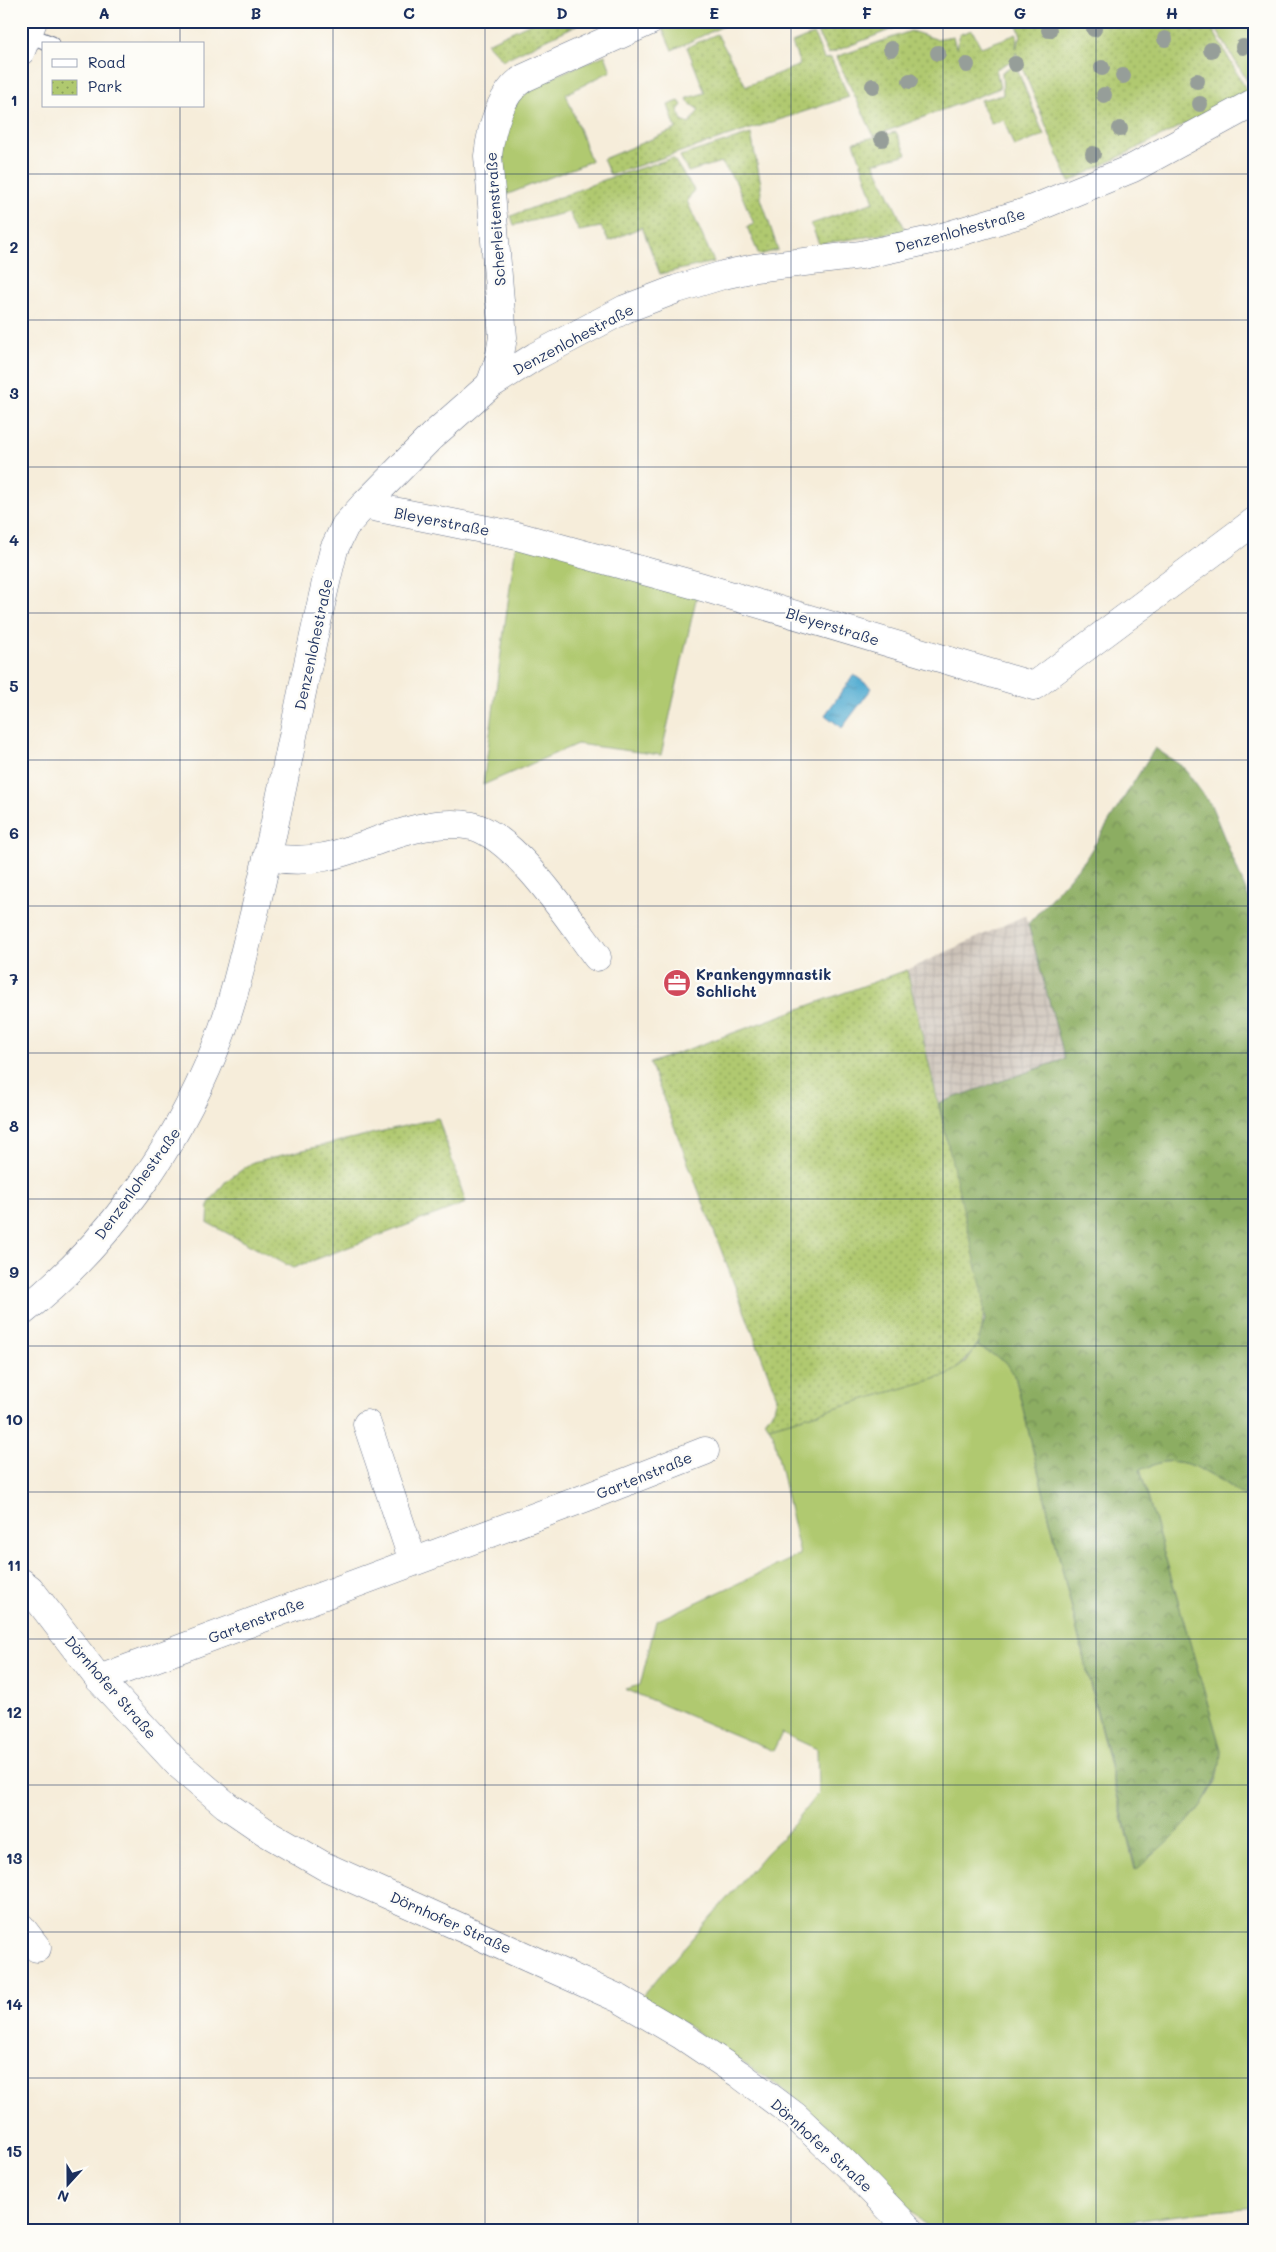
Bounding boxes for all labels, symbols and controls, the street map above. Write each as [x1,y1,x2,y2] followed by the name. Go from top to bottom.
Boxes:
[98,2,110,23] text: A
[251,2,261,23] text: B
[403,2,415,23] text: C
[556,2,568,23] text: D
[709,2,719,23] text: E
[862,2,872,23] text: F
[1014,2,1026,23] text: G
[1166,2,1178,23] text: H
[42,42,205,108] legend
[88,52,125,72] text: Road
[88,76,122,96] text: Park
[10,89,18,110] text: 1
[480,151,510,287] street label: Scherleitenstraße
[893,203,1027,257] street label: Denzenlohestraße
[10,236,19,257] text: 2
[509,299,637,379] street label: Denzenlohestraße
[9,382,19,403] text: 3
[393,502,491,540] street label: Bleyerstraße
[9,529,19,550] text: 4
[289,576,337,712] street label: Denzenlohestraße
[784,602,882,650] street label: Bleyerstraße
[9,675,19,696] text: 5
[9,822,19,843] text: 6
[696,964,831,1001] place label: Krankengymnastik Schlicht
[10,968,19,989] text: 7
[662,968,692,998] office icon: Krankengymnastik Schlicht
[9,1115,19,1136] text: 8
[90,1123,184,1243] street label: Denzenlohestraße
[9,1261,19,1282] text: 9
[5,1408,23,1429] text: 10
[593,1447,695,1503] street label: Gartenstraße
[7,1554,21,1575] text: 11
[205,1592,307,1648] street label: Gartenstraße
[61,1631,161,1743] street label: Dörnhofer Straße
[6,1701,22,1722] text: 12
[6,1847,23,1868] text: 13
[387,1886,515,1958] street label: Dörnhofer Straße
[5,1993,23,2014] text: 14
[767,2094,877,2196] street label: Dörnhofer Straße
[6,2140,22,2161] text: 15
[42,2160,92,2210] north arrow
[55,2186,72,2207] text: N

